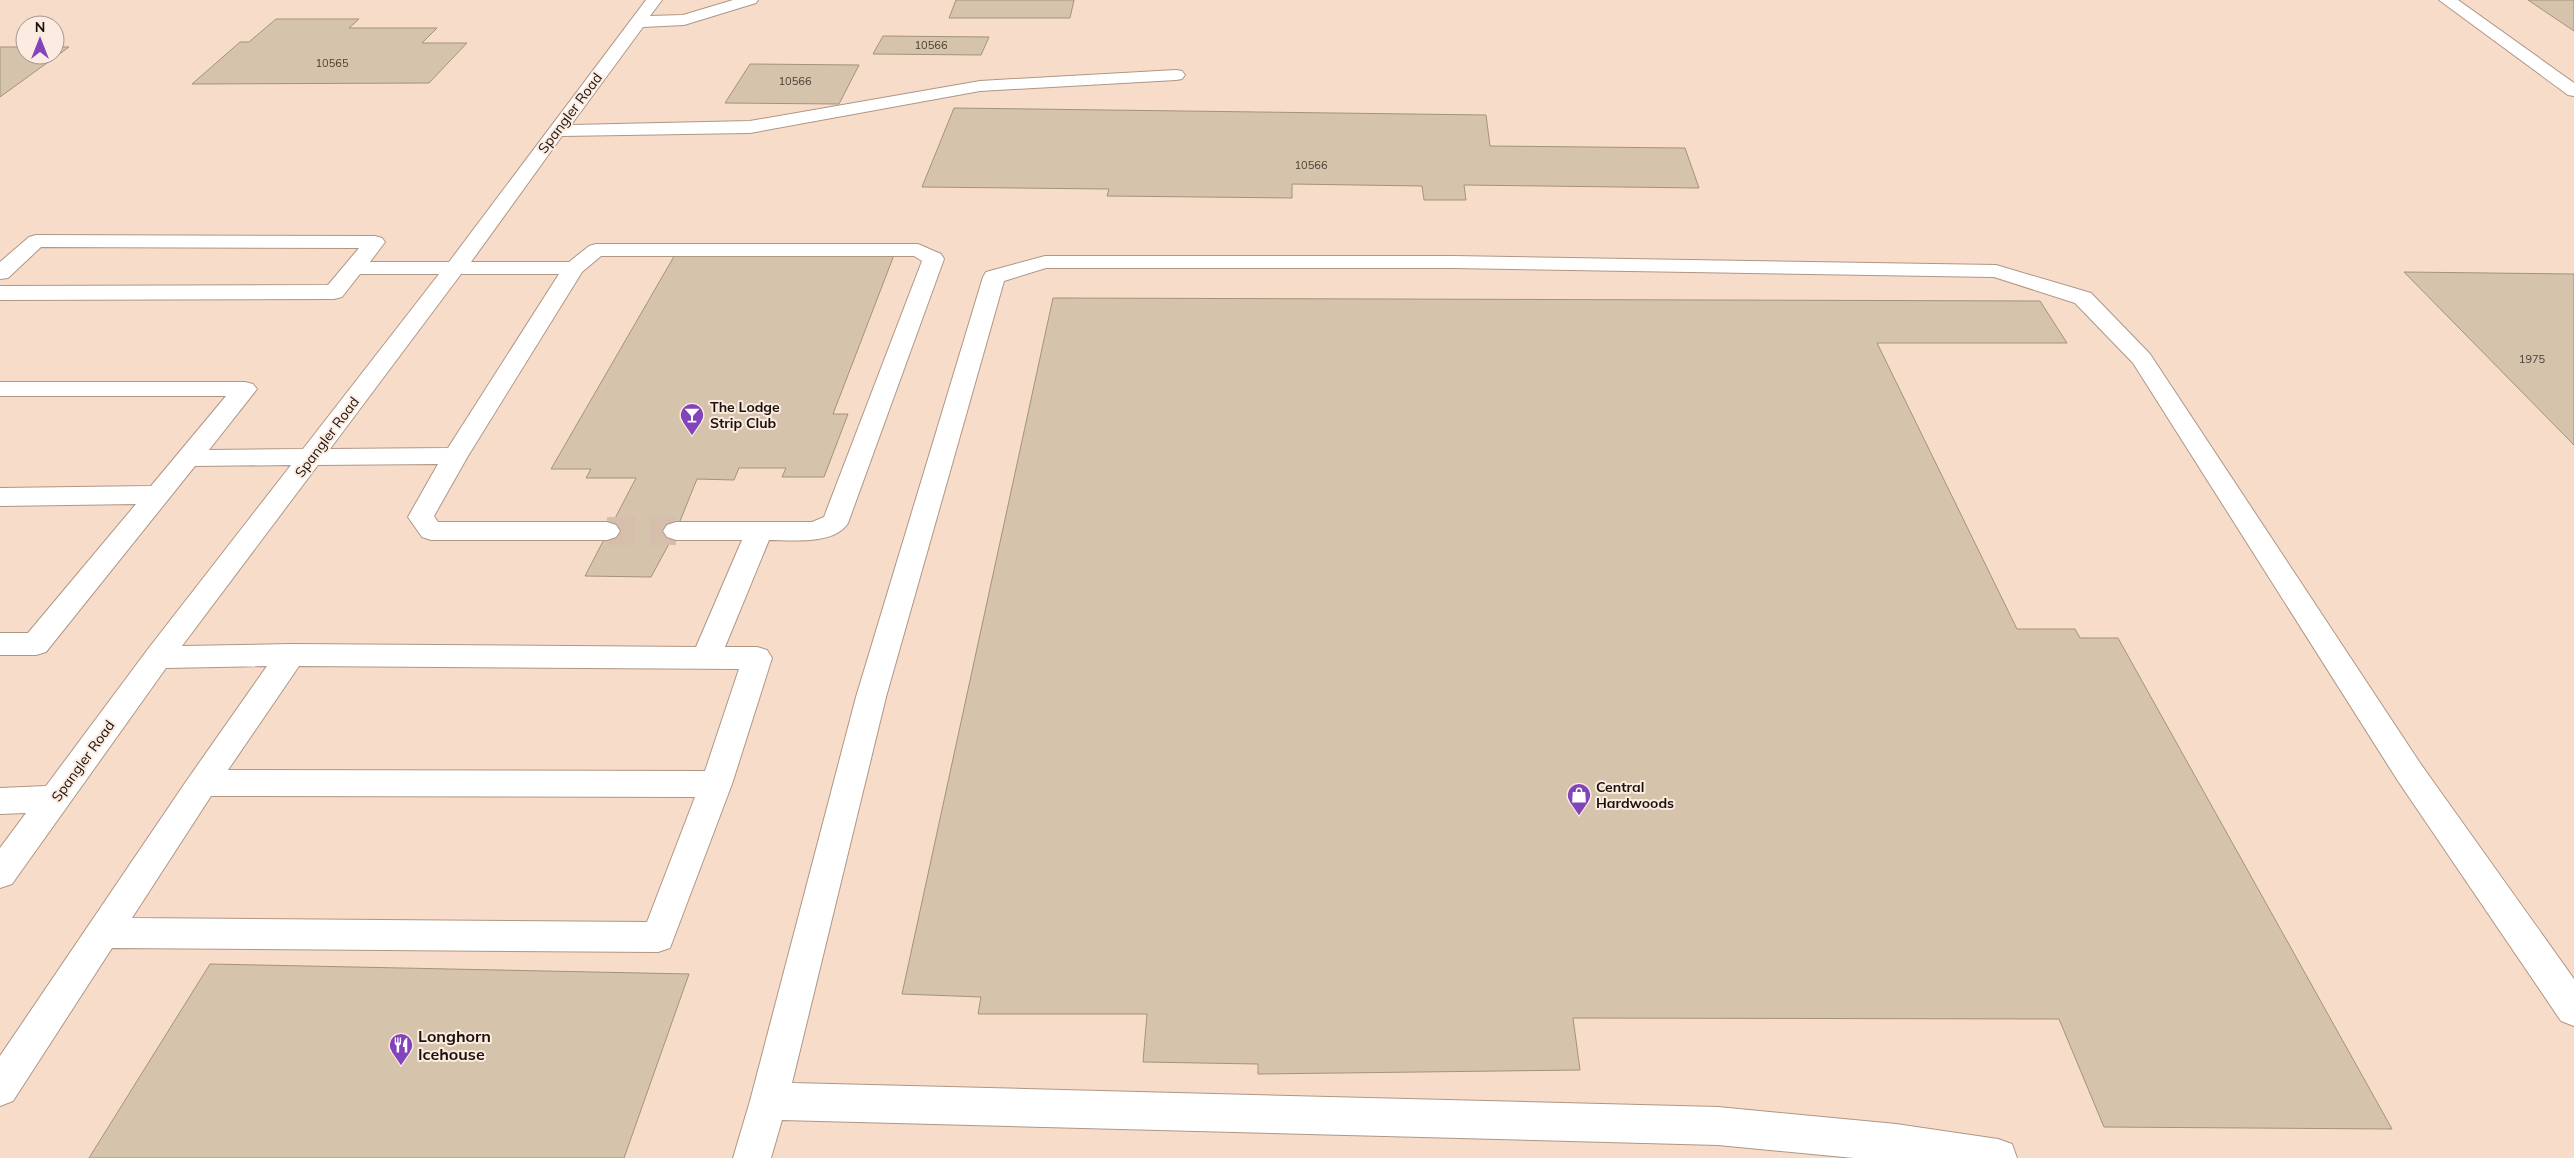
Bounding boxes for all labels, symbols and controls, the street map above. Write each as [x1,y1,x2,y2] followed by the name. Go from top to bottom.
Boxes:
[15,15,65,65] north arrow
[35,18,45,36] text: N
[915,38,948,52] house number: 10566
[316,56,349,70] house number: 10565
[534,69,606,157] street label: Spangler Road
[779,74,812,88] house number: 10566
[1295,158,1328,172] house number: 10566
[2519,352,2546,366] house number: 1975
[291,393,363,481] street label: Spangler Road
[710,398,780,432] place label: The Lodge Strip Club
[679,402,705,436] bar icon: The Lodge Strip Club
[47,717,119,805] street label: Spangler Road
[1596,778,1674,812] place label: Central Hardwoods
[1566,782,1592,816] shop icon: Central Hardwoods
[418,1026,491,1064] place label: Longhorn Icehouse
[388,1032,414,1066] restaurant icon: Longhorn Icehouse

